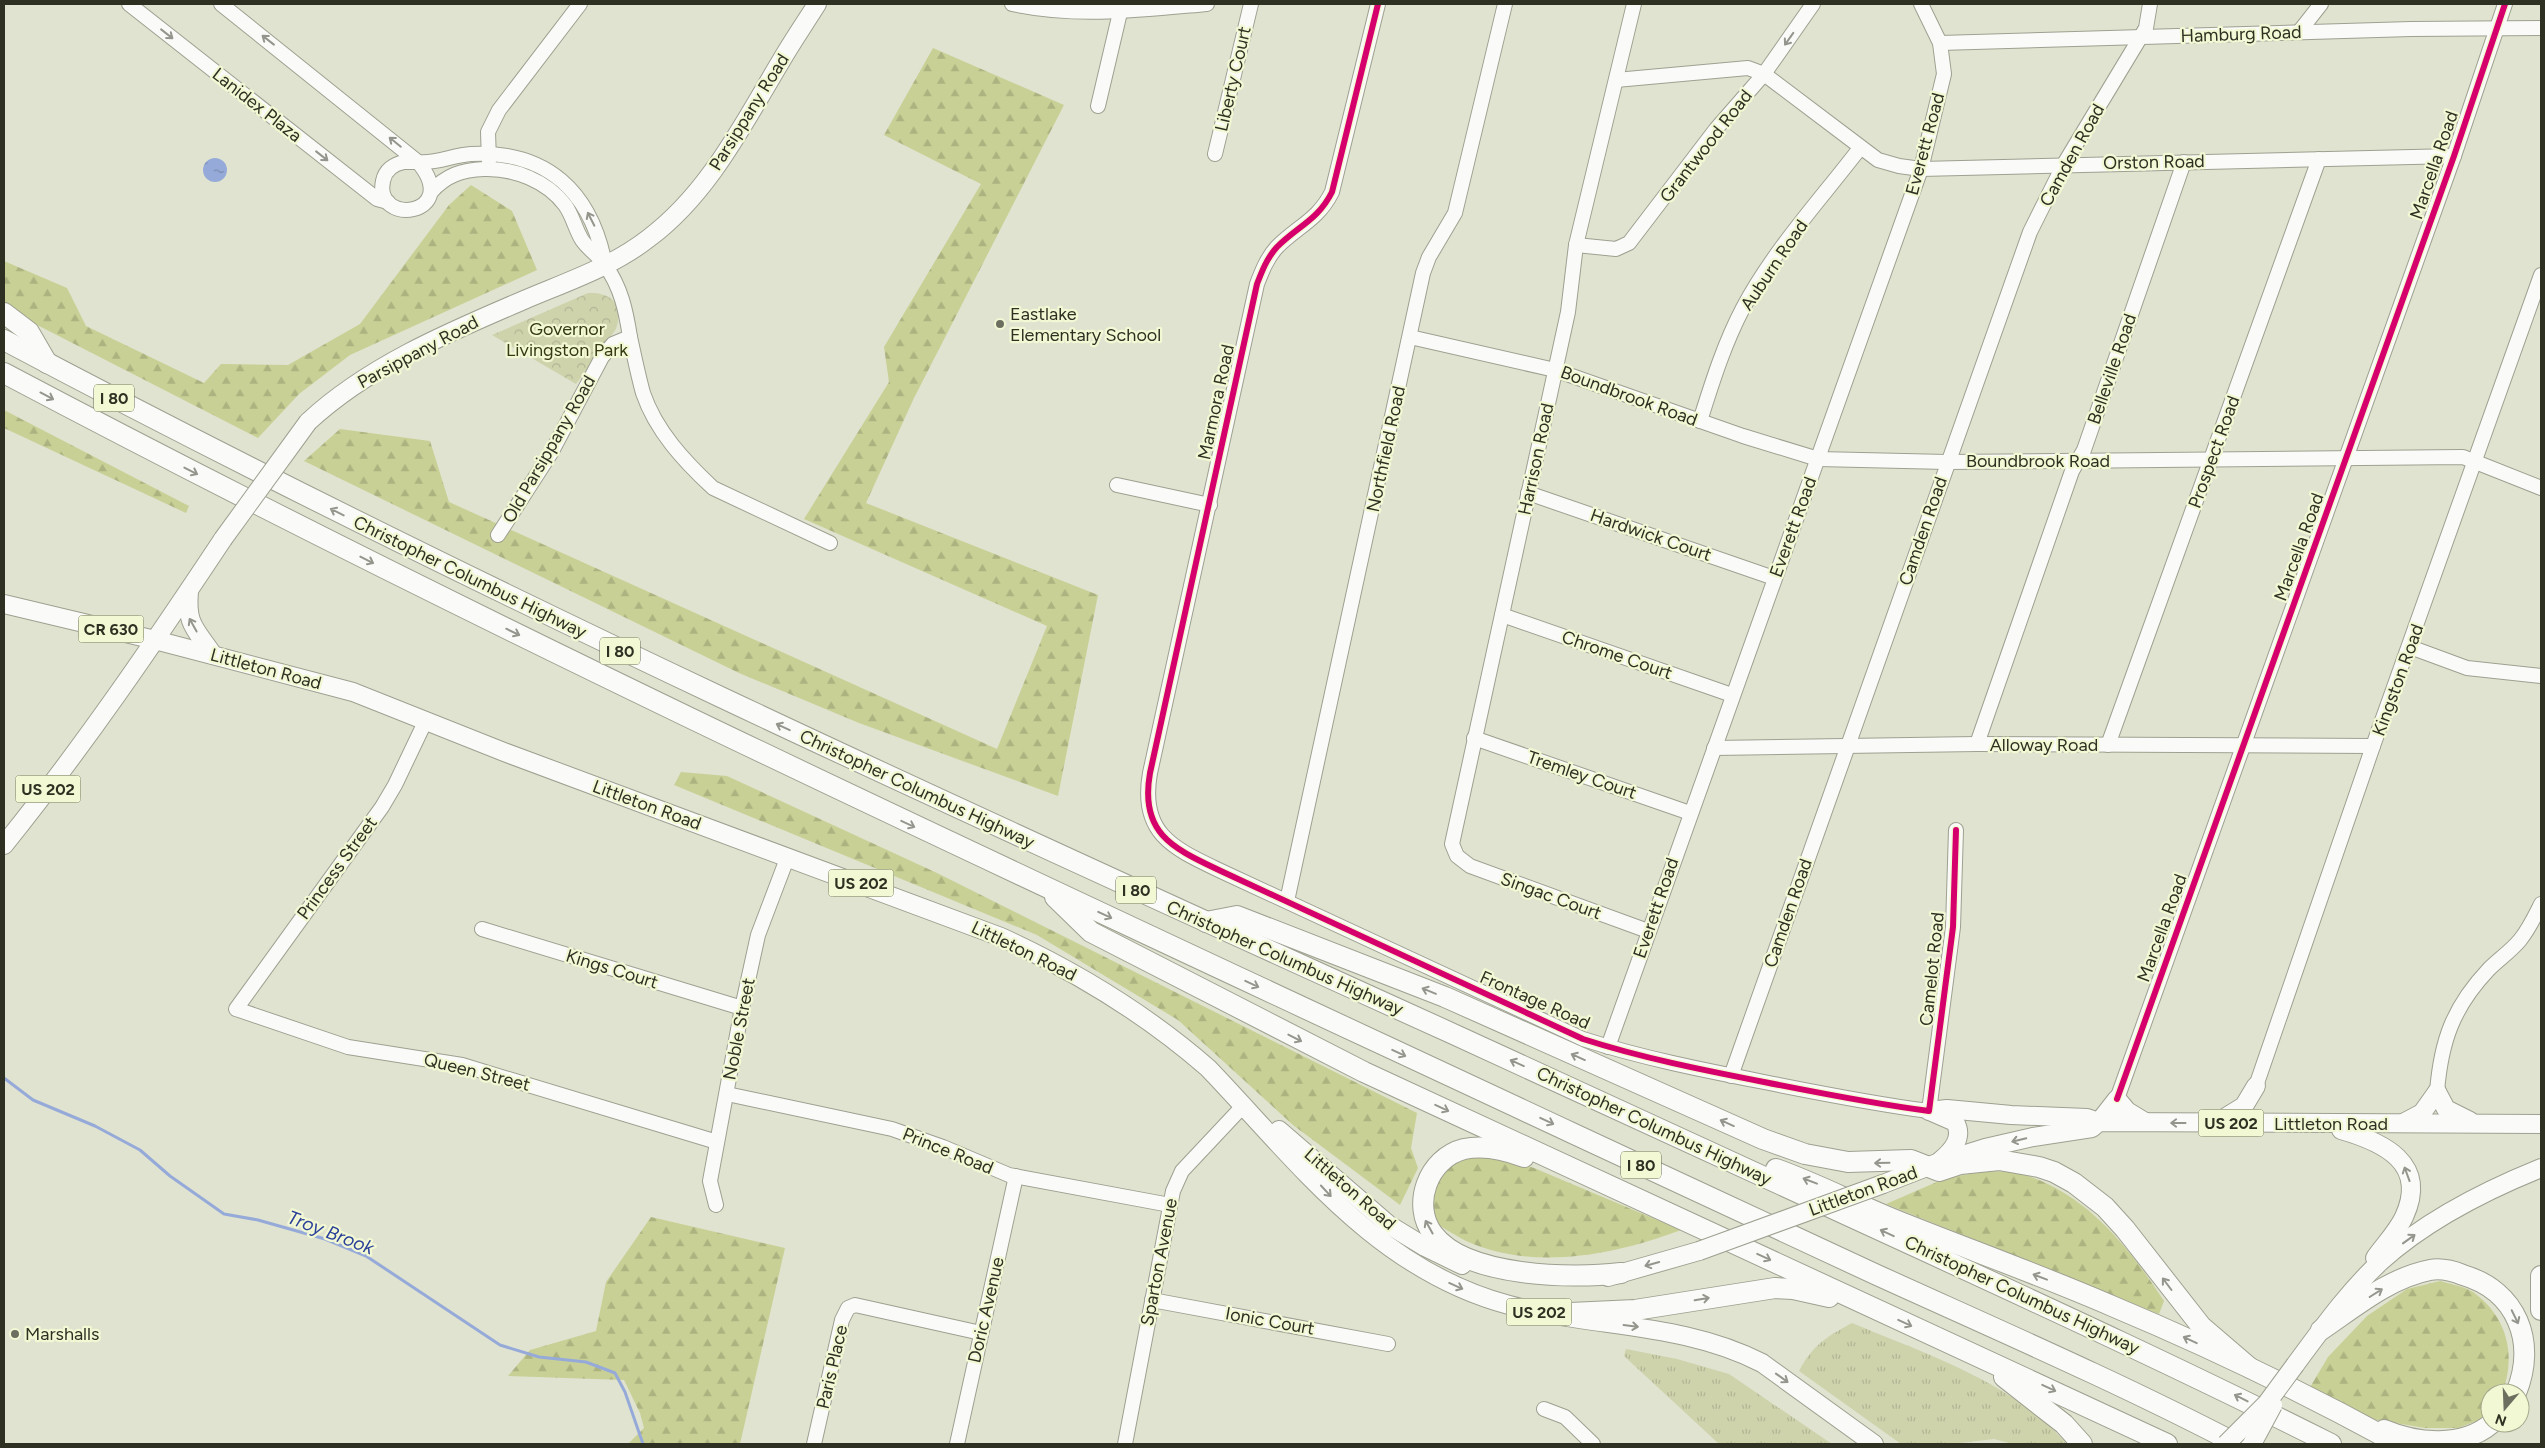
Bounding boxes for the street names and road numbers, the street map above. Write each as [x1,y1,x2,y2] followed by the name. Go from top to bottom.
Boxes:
[2180,21,2302,47] street label: Hamburg Road
[1210,24,1256,134] street label: Liberty Court
[704,49,794,175] street label: Parsippany Road
[208,63,306,147] street label: Lanidex Plaza
[1655,85,1757,207] street label: Grantwood Road
[1901,90,1949,198] street label: Everett Road
[2035,100,2109,210] street label: Camden Road
[2405,108,2463,222] street label: Marcella Road
[2103,150,2205,174] street label: Orston Road
[1736,215,1812,315] street label: Auburn Road
[354,311,482,393] street label: Parsippany Road
[2083,311,2141,427] street label: Belleville Road
[1193,342,1239,462] street label: Marmora Road
[1557,361,1701,431] street label: Boundbrook Road
[498,371,600,527] street label: Old Parsippany Road
[94,384,134,412] road number: I 80
[1362,384,1410,514] street label: Northfield Road
[2183,393,2245,511] street label: Prospect Road
[1513,401,1559,517] street label: Harrison Road
[1966,450,2110,472] street label: Boundbrook Road
[1765,474,1821,580] street label: Everett Road
[1894,474,1952,588] street label: Camden Road
[2269,490,2329,604] street label: Marcella Road
[1587,504,1715,566] street label: Hardwick Court
[350,511,591,643] street label: Christopher Columbus Highway
[78,616,144,642] road number: CR 630
[2368,621,2428,739] street label: Kingston Road
[1559,626,1675,684] street label: Chrome Court
[600,637,640,664] road number: I 80
[208,644,324,694] street label: Littleton Road
[796,725,1038,853] street label: Christopher Columbus Highway
[1990,734,2098,756] street label: Alloway Road
[1524,746,1640,804] street label: Tremley Court
[590,775,704,835] street label: Littleton Road
[15,776,80,802] road number: US 202
[292,812,382,924] street label: Princess Street
[1628,855,1684,961] street label: Everett Road
[1759,856,1817,970] street label: Camden Road
[1498,868,1605,924] street label: Singac Court
[828,870,894,896] road number: US 202
[2132,871,2192,985] street label: Marcella Road
[1116,876,1156,904] road number: I 80
[1163,896,1407,1020] street label: Christopher Columbus Highway
[1915,911,1949,1027] street label: Camelot Road
[968,916,1080,986] street label: Littleton Road
[563,945,661,993] street label: Kings Court
[1476,966,1594,1034] street label: Frontage Road
[718,976,760,1082] street label: Noble Street
[422,1048,533,1096] street label: Queen Street
[1533,1062,1775,1190] street label: Christopher Columbus Highway
[2198,1110,2264,1136] road number: US 202
[2274,1113,2388,1135] street label: Littleton Road
[899,1123,997,1179] street label: Prince Road
[1300,1143,1400,1235] street label: Littleton Road
[1621,1152,1661,1178] road number: I 80
[1806,1161,1920,1221] street label: Littleton Road
[1136,1196,1182,1328] street label: Sparton Avenue
[1901,1231,2143,1359] street label: Christopher Columbus Highway
[963,1255,1009,1365] street label: Doric Avenue
[1506,1298,1572,1325] road number: US 202
[1224,1302,1316,1340] street label: Ionic Court
[812,1323,852,1411] street label: Paris Place

